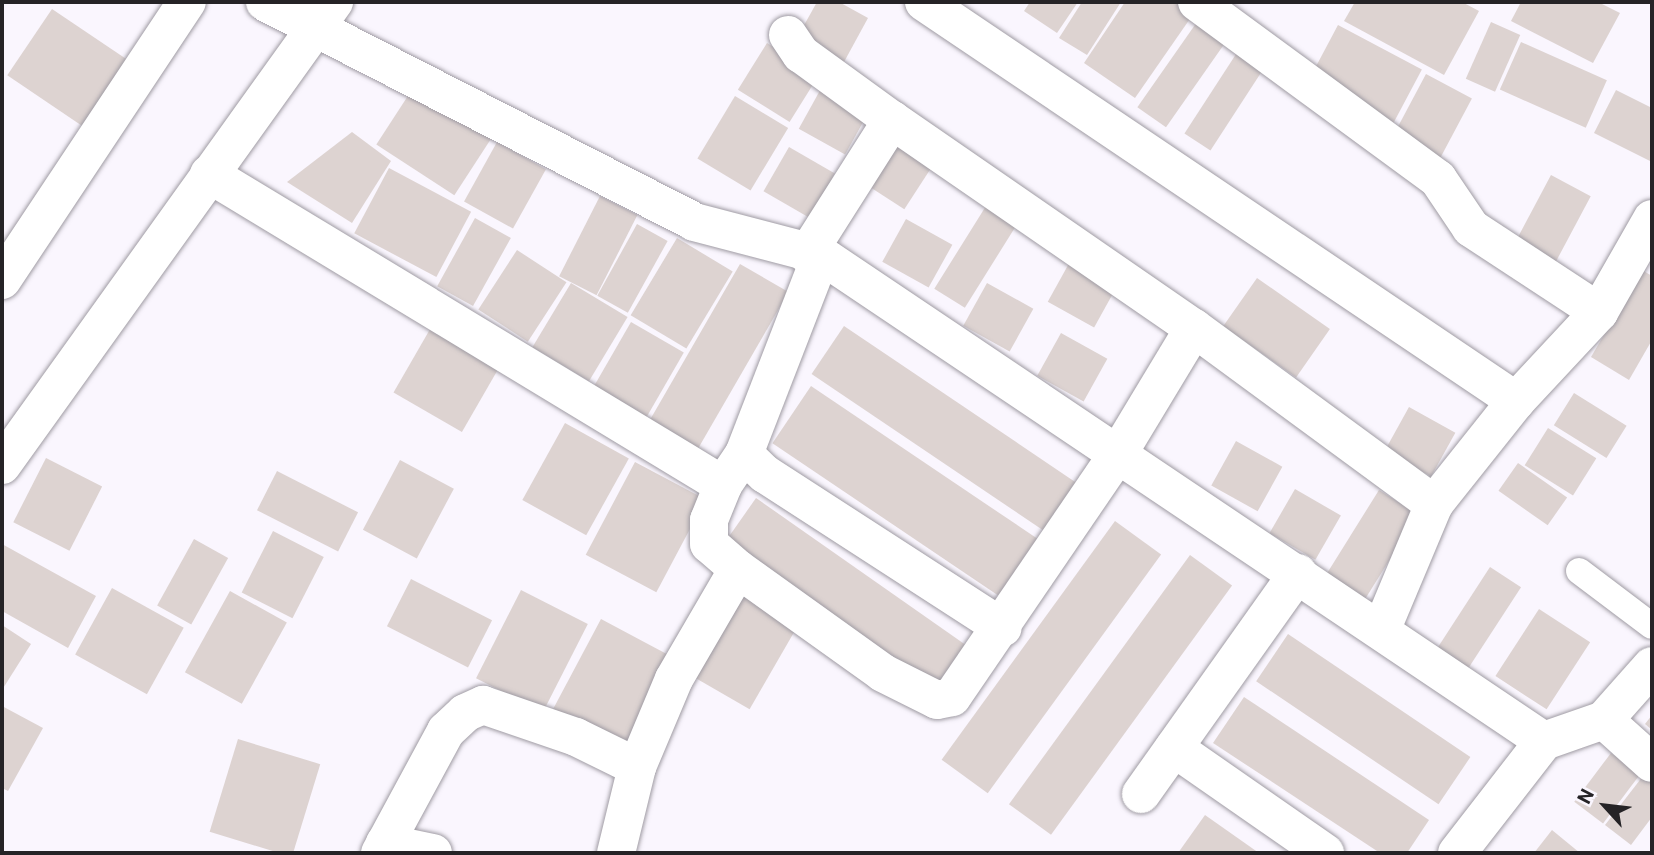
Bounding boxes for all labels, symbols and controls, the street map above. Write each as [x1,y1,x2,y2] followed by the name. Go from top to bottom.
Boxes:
[1570,771,1640,841] north arrow
[1573,785,1599,807] text: N

